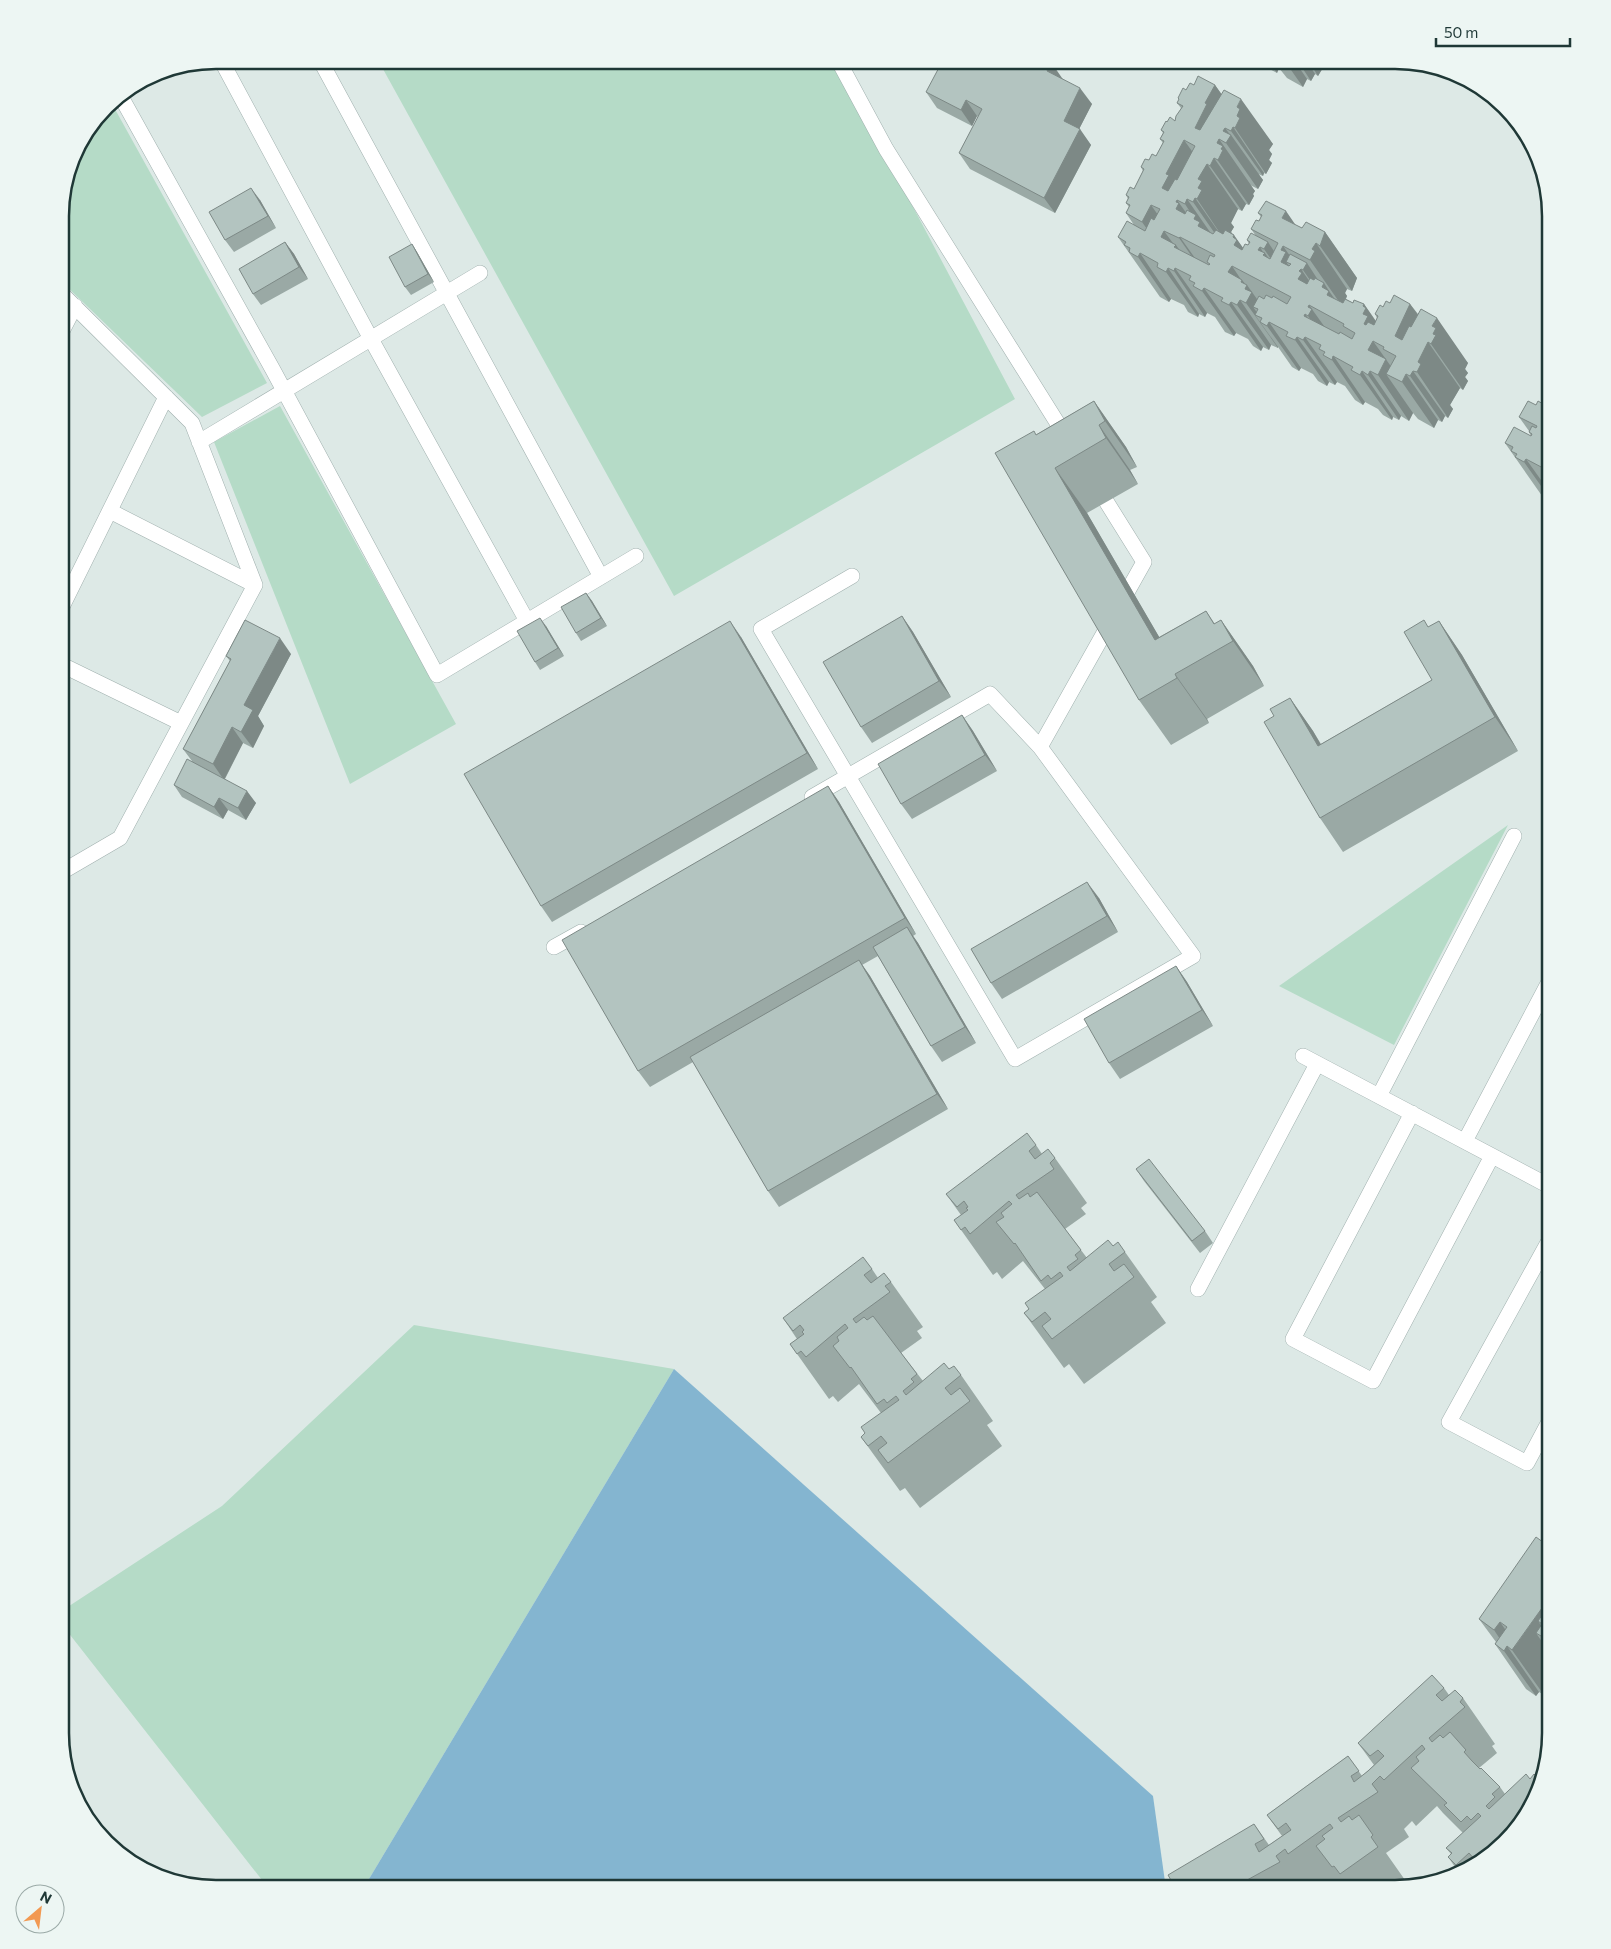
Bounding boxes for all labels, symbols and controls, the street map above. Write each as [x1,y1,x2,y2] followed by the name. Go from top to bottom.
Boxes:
[1436,15,1570,47] scale bar
[1444,23,1478,41] text: 50 m
[15,1884,65,1934] north arrow
[38,1887,55,1907] text: N

